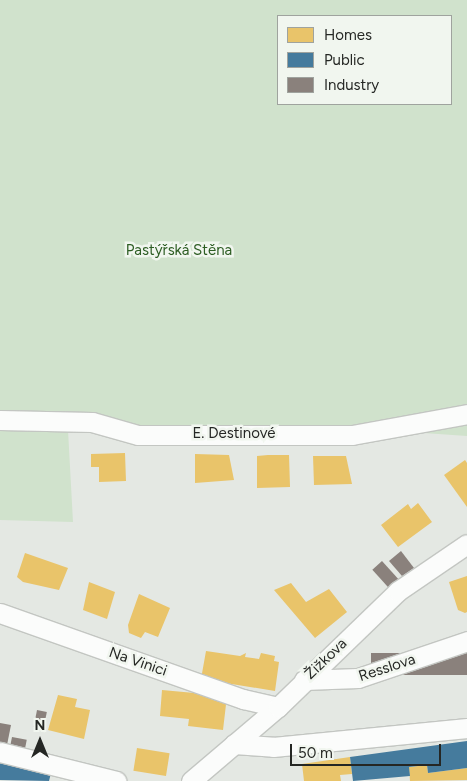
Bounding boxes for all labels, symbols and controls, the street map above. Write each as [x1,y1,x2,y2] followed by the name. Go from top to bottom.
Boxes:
[277,15,452,105] legend
[324,26,372,44] text: Homes
[324,51,365,69] text: Public
[324,76,379,94] text: Industry
[126,242,232,260] park label: Pastýřská Stěna
[192,425,276,443] street label: E. Destinové
[301,635,351,683] street label: Žižkova
[107,644,169,680] street label: Na Vinici
[356,650,418,686] street label: Resslova
[15,716,65,766] north arrow
[35,717,45,734] text: N
[292,734,443,766] scale bar
[298,744,333,762] text: 50 m

